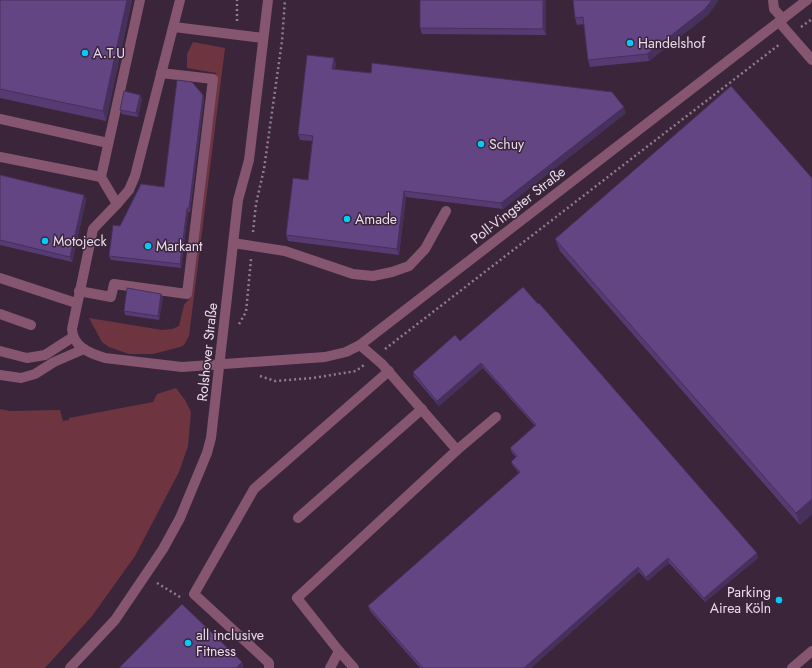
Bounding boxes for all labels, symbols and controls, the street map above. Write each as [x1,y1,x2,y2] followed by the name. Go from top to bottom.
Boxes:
[638,33,706,53] place label: Handelshof
[625,38,635,48] marker: Handelshof
[93,43,125,63] place label: A.T.U
[80,48,90,58] marker: A.T.U
[489,134,525,154] place label: Schuy
[476,139,486,149] marker: Schuy
[466,162,570,248] street label: Poll-Vingster Straße
[355,209,397,229] place label: Amade
[342,214,352,224] marker: Amade
[53,231,107,251] place label: Motojeck
[40,236,50,246] marker: Motojeck
[156,236,203,256] place label: Markant
[143,241,153,251] marker: Markant
[192,302,222,402] street label: Rolshover Straße
[710,582,771,618] place label: Parking Airea Köln
[774,595,784,605] marker: Parking Airea Köln
[196,625,264,661] place label: all inclusive Fitness
[183,638,193,648] marker: all inclusive Fitness

